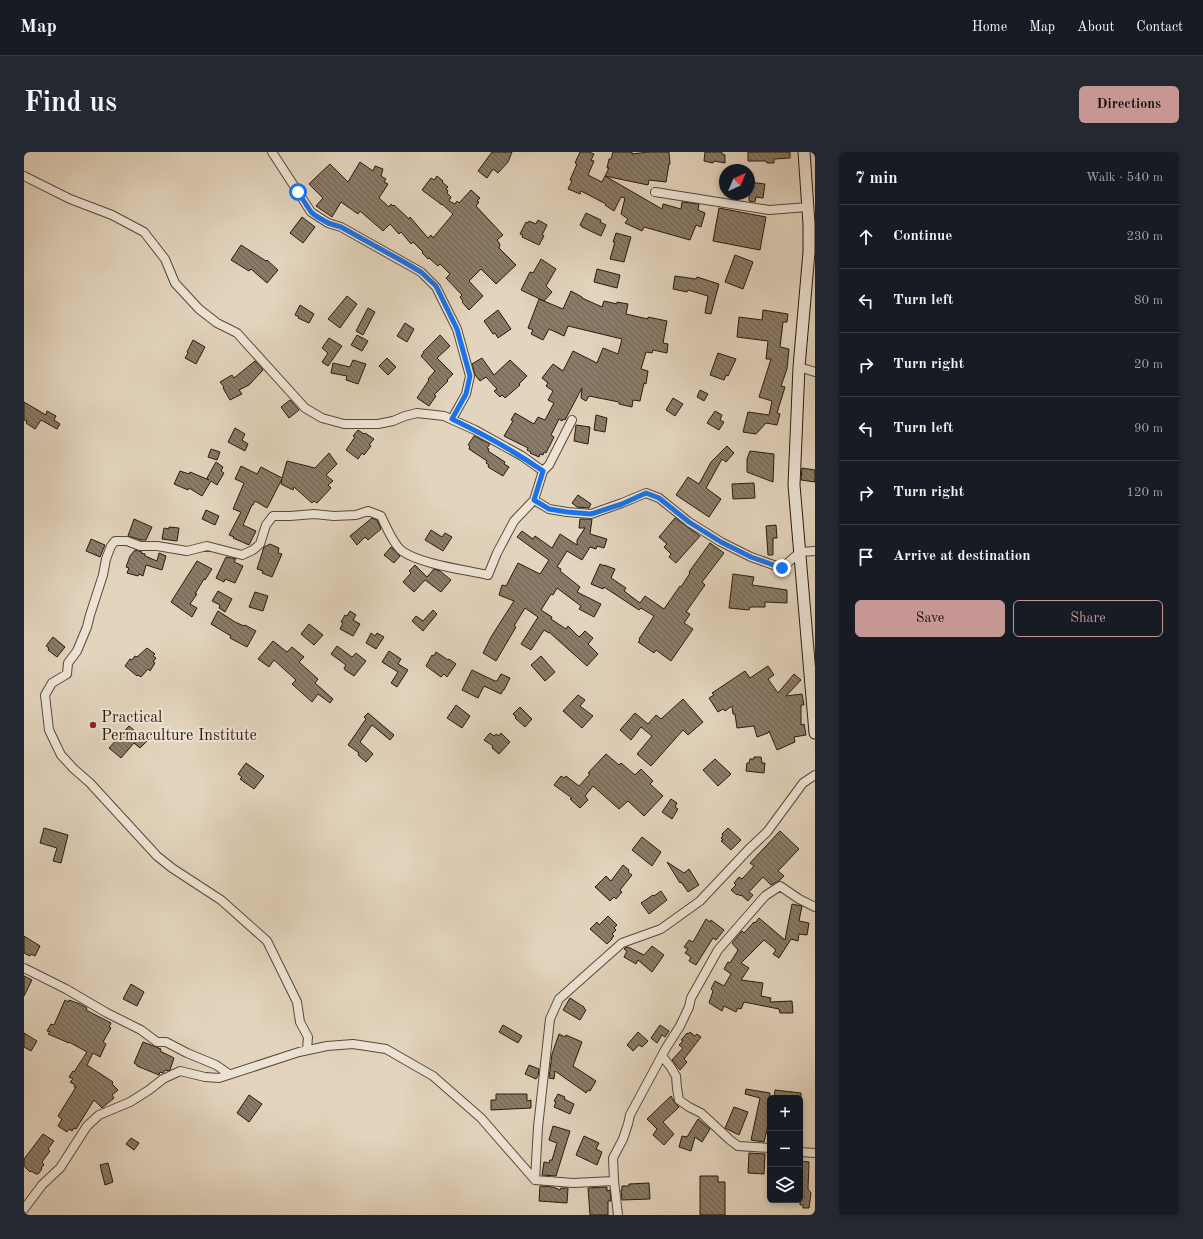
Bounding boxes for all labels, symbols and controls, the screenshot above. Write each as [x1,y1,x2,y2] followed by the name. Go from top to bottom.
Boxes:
[20,18,57,37] text: Map
[972,20,1007,34] text: Home
[1029,20,1055,34] text: Map
[1077,20,1114,34] text: About
[1136,20,1183,34] text: Contact
[1079,86,1179,123] button: Directions
[24,90,117,118] text: Find us
[719,164,755,200] north arrow
[855,170,898,187] text: 7 min
[1086,171,1163,184] text: Walk · 540 m
[289,183,307,201] route start
[855,226,877,248] icon: ahead
[893,229,952,244] text: Continue
[1126,230,1163,243] text: 230 m
[855,290,877,312] icon: left
[893,293,953,308] text: Turn left
[1134,294,1163,307] text: 80 m
[855,354,877,376] icon: right
[893,357,964,372] text: Turn right
[1134,358,1163,371] text: 20 m
[855,418,877,440] icon: left
[893,421,953,436] text: Turn left
[1134,422,1163,435] text: 90 m
[855,482,877,504] icon: right
[893,485,964,500] text: Turn right
[1126,486,1163,499] text: 120 m
[855,546,877,568] icon: arrive
[893,549,1031,564] text: Arrive at destination
[773,559,791,577] route end
[855,600,1005,637] button: Save
[1013,600,1163,637] button: Share
[101,710,257,744] place label: Practical Permaculture Institute
[88,720,98,730] marker: Practical Permaculture Institute
[767,1095,803,1203] map controls
[767,1095,803,1131] button: +
[767,1131,803,1167] button: −
[767,1167,803,1203] button: layers

